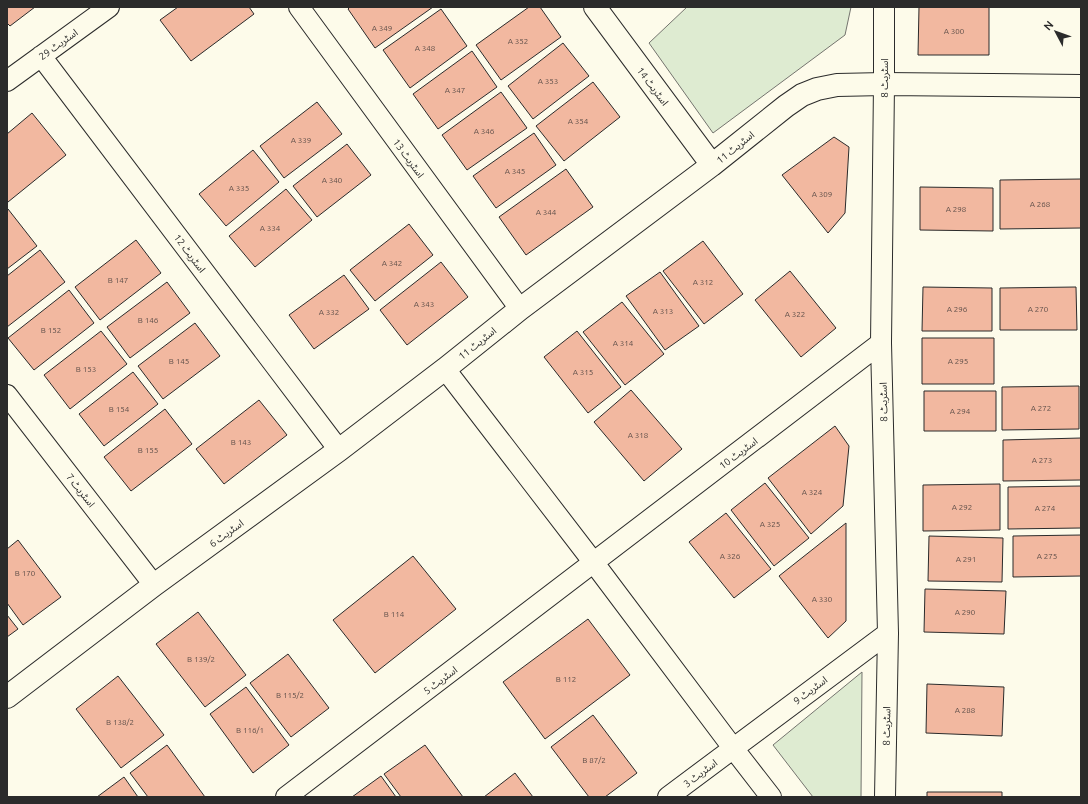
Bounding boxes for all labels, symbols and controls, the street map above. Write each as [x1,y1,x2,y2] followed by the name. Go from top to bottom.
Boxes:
[1036,12,1076,52] north arrow
[1041,18,1056,32] text: N
[372,24,392,33] house number: A 349
[37,27,80,63] street label: اسٹریٹ 29
[944,27,965,36] house number: A 300
[508,37,528,46] house number: A 352
[415,44,436,53] house number: A 348
[879,58,891,98] street label: اسٹریٹ 8
[634,65,671,108] street label: اسٹریٹ 14
[538,77,558,86] house number: A 353
[445,86,465,95] house number: A 347
[568,117,589,126] house number: A 354
[474,127,495,136] house number: A 346
[714,129,757,167] street label: اسٹریٹ 11
[291,136,311,145] house number: A 339
[390,137,426,180] street label: اسٹریٹ 13
[505,167,525,176] house number: A 345
[322,176,343,185] house number: A 340
[229,184,249,193] house number: A 335
[812,190,832,199] house number: A 309
[1030,200,1051,209] house number: A 268
[946,205,967,214] house number: A 298
[536,208,557,217] house number: A 344
[260,224,281,233] house number: A 334
[171,232,208,275] street label: اسٹریٹ 12
[382,259,402,268] house number: A 342
[108,276,128,285] house number: B 147
[693,278,713,287] house number: A 312
[414,300,434,309] house number: A 343
[947,305,968,314] house number: A 296
[1028,305,1049,314] house number: A 270
[653,307,673,316] house number: A 313
[319,308,339,317] house number: A 332
[785,310,805,319] house number: A 322
[138,316,159,325] house number: B 146
[456,325,499,363] street label: اسٹریٹ 11
[41,326,61,335] house number: B 152
[613,339,634,348] house number: A 314
[169,357,189,366] house number: B 145
[948,357,968,366] house number: A 295
[76,365,96,374] house number: B 153
[573,368,593,377] house number: A 315
[878,382,890,422] street label: اسٹریٹ 8
[1031,404,1051,413] house number: A 272
[109,405,130,414] house number: B 154
[950,407,971,416] house number: A 294
[628,431,649,440] house number: A 318
[717,435,760,472] street label: اسٹریٹ 10
[231,438,251,447] house number: B 143
[138,446,158,455] house number: B 155
[1032,456,1052,465] house number: A 273
[63,471,97,510] street label: اسٹریٹ 7
[802,488,823,497] house number: A 324
[952,503,972,512] house number: A 292
[1035,504,1056,513] house number: A 274
[207,517,246,550] street label: اسٹریٹ 6
[760,520,780,529] house number: A 325
[720,552,741,561] house number: A 326
[1037,552,1057,561] house number: A 275
[956,555,976,564] house number: A 291
[15,569,36,578] house number: B 170
[812,595,833,604] house number: A 330
[955,608,976,617] house number: A 290
[384,610,405,619] house number: B 114
[187,655,215,664] house number: B 139/2
[421,664,460,697] street label: اسٹریٹ 5
[791,674,830,707] street label: اسٹریٹ 9
[556,675,576,684] house number: B 112
[276,691,304,700] house number: B 115/2
[881,706,893,746] street label: اسٹریٹ 8
[955,706,976,715] house number: A 288
[106,718,134,727] house number: B 138/2
[236,726,264,735] house number: B 116/1
[582,756,606,765] house number: B 87/2
[681,757,720,790] street label: اسٹریٹ 3

